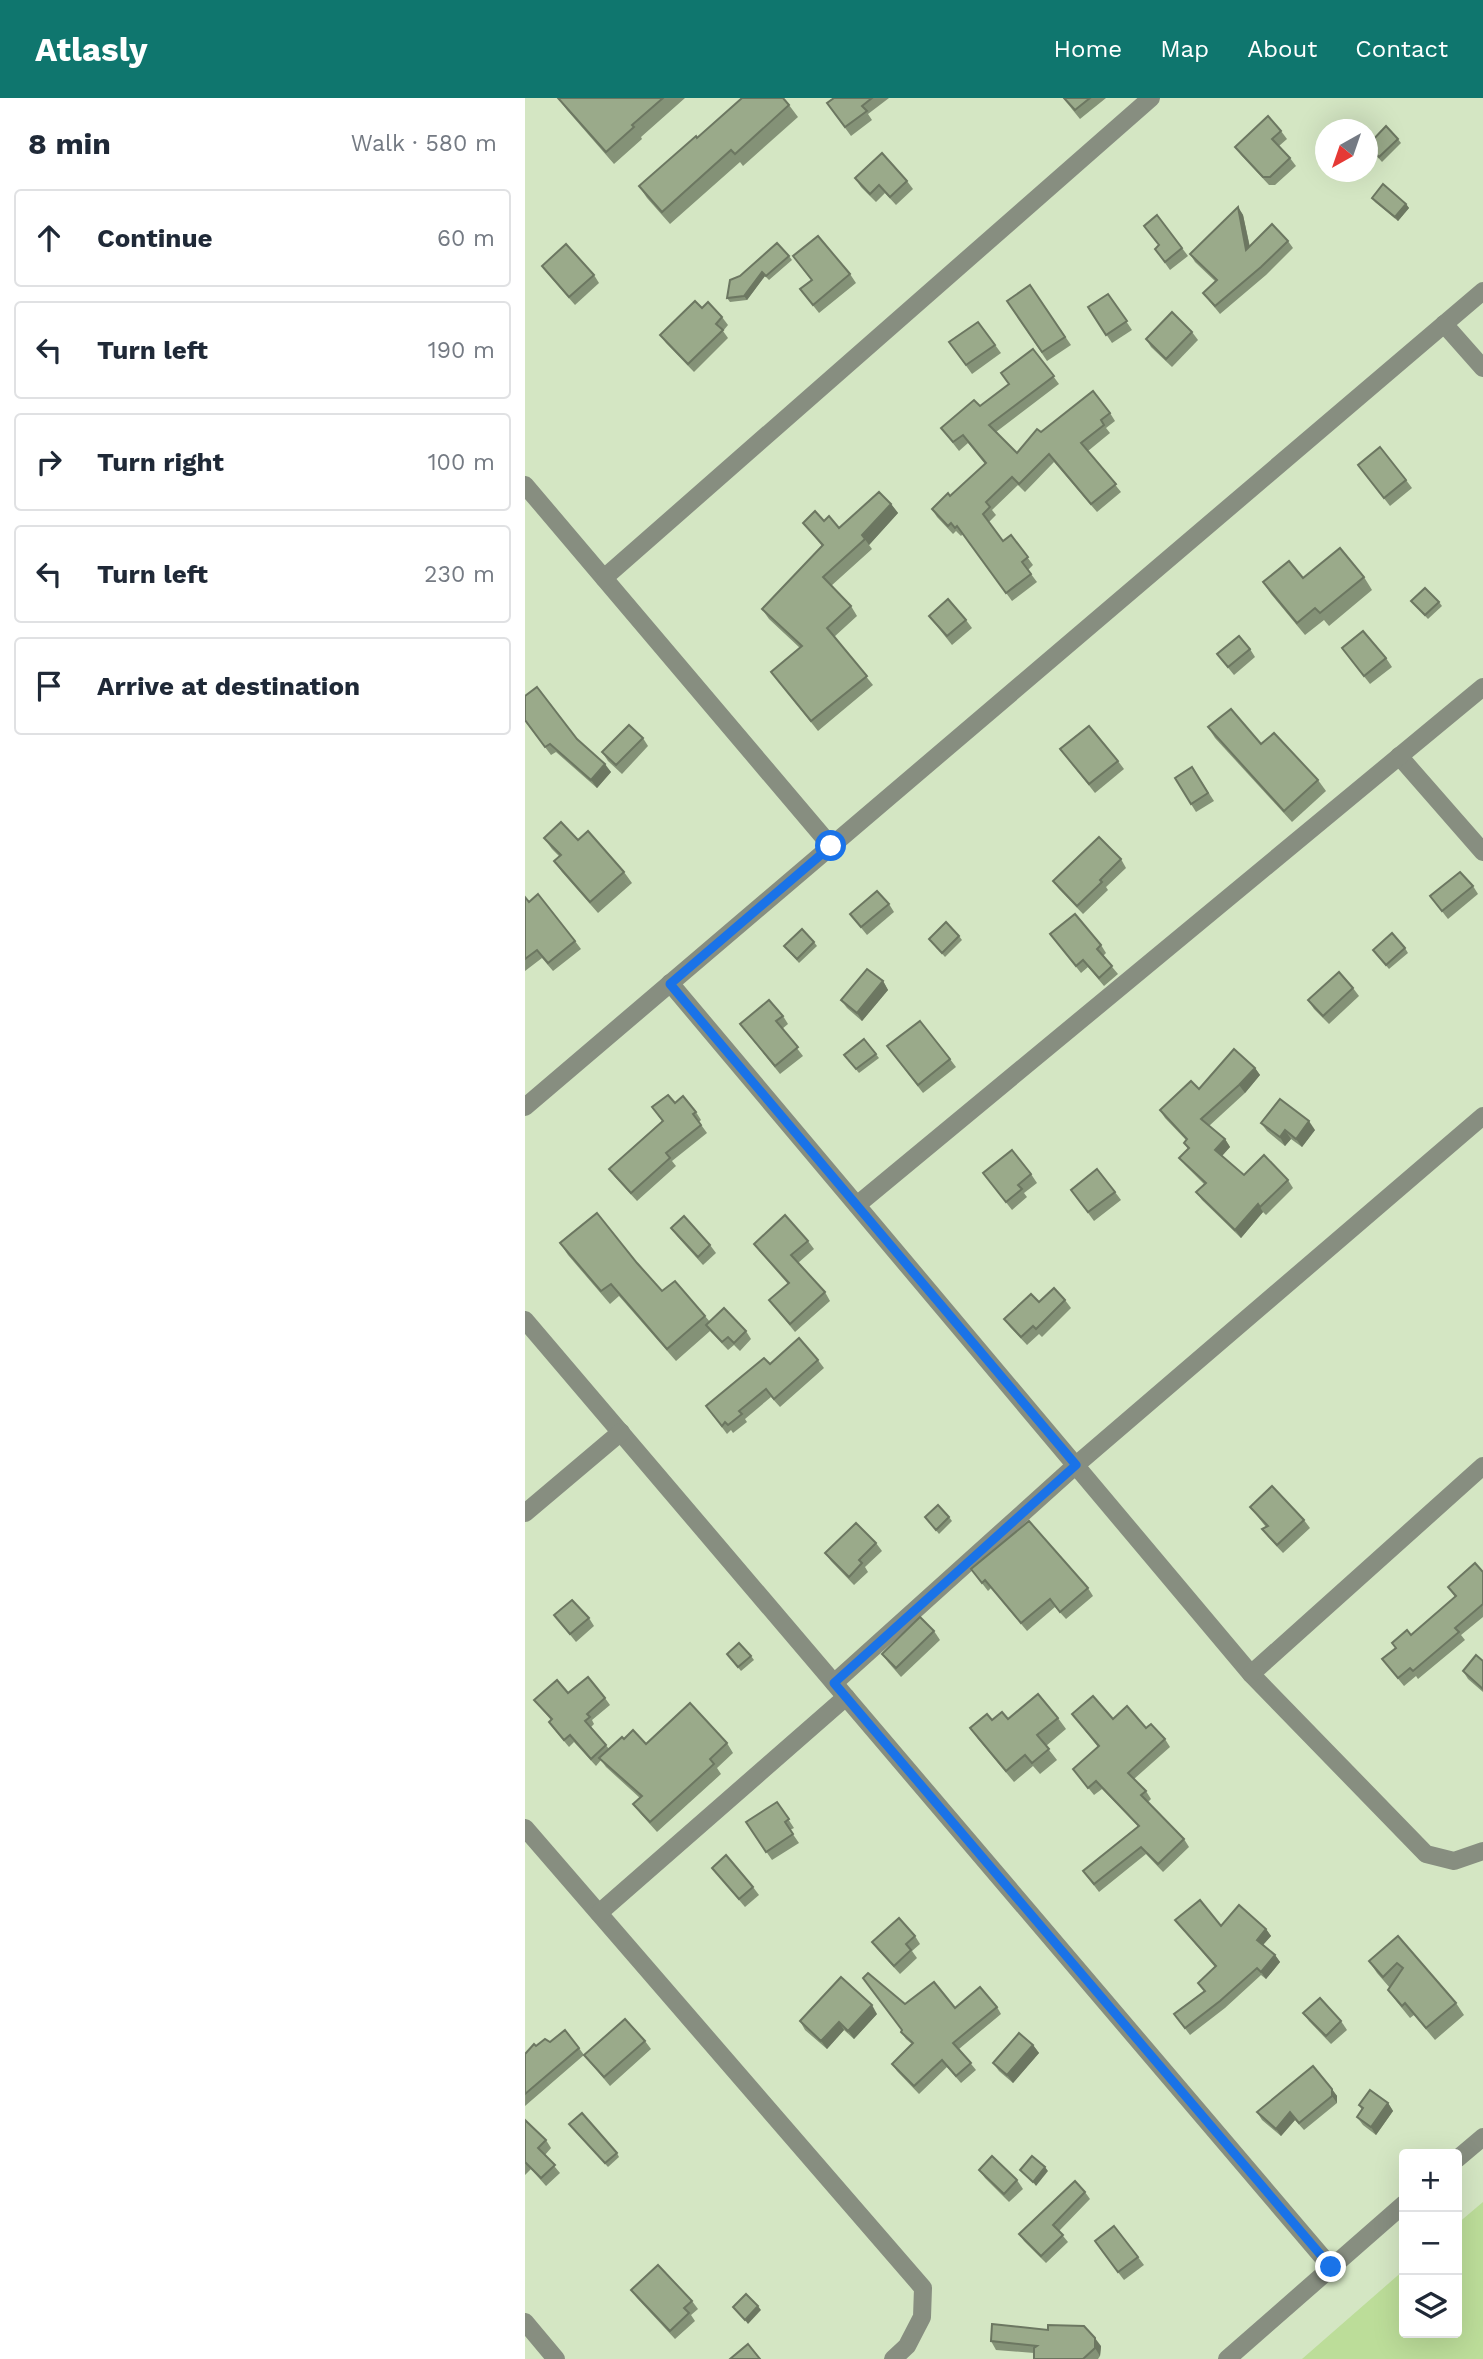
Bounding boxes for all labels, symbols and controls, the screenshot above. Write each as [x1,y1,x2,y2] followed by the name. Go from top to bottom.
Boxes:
[35,30,147,69] text: Atlasly
[1054,35,1122,63] text: Home
[1160,35,1209,63] text: Map
[1247,35,1317,63] text: About
[1355,35,1448,63] text: Contact
[1315,119,1378,182] north arrow
[28,126,111,161] text: 8 min
[351,130,497,157] text: Walk · 580 m
[30,219,68,257] icon: ahead
[97,223,213,253] text: Continue
[437,225,495,252] text: 60 m
[30,331,68,369] icon: left
[97,335,208,365] text: Turn left
[428,337,495,364] text: 190 m
[30,443,68,481] icon: right
[97,447,224,477] text: Turn right
[428,449,495,476] text: 100 m
[30,555,68,593] icon: left
[97,559,208,589] text: Turn left
[424,561,495,588] text: 230 m
[30,667,68,705] icon: arrive
[97,671,360,701] text: Arrive at destination
[815,830,846,861] route start
[1399,2149,1462,2338] map controls
[1399,2149,1462,2212] button: +
[1399,2212,1462,2275] button: −
[1315,2251,1346,2282] route end
[1399,2275,1462,2338] button: layers

